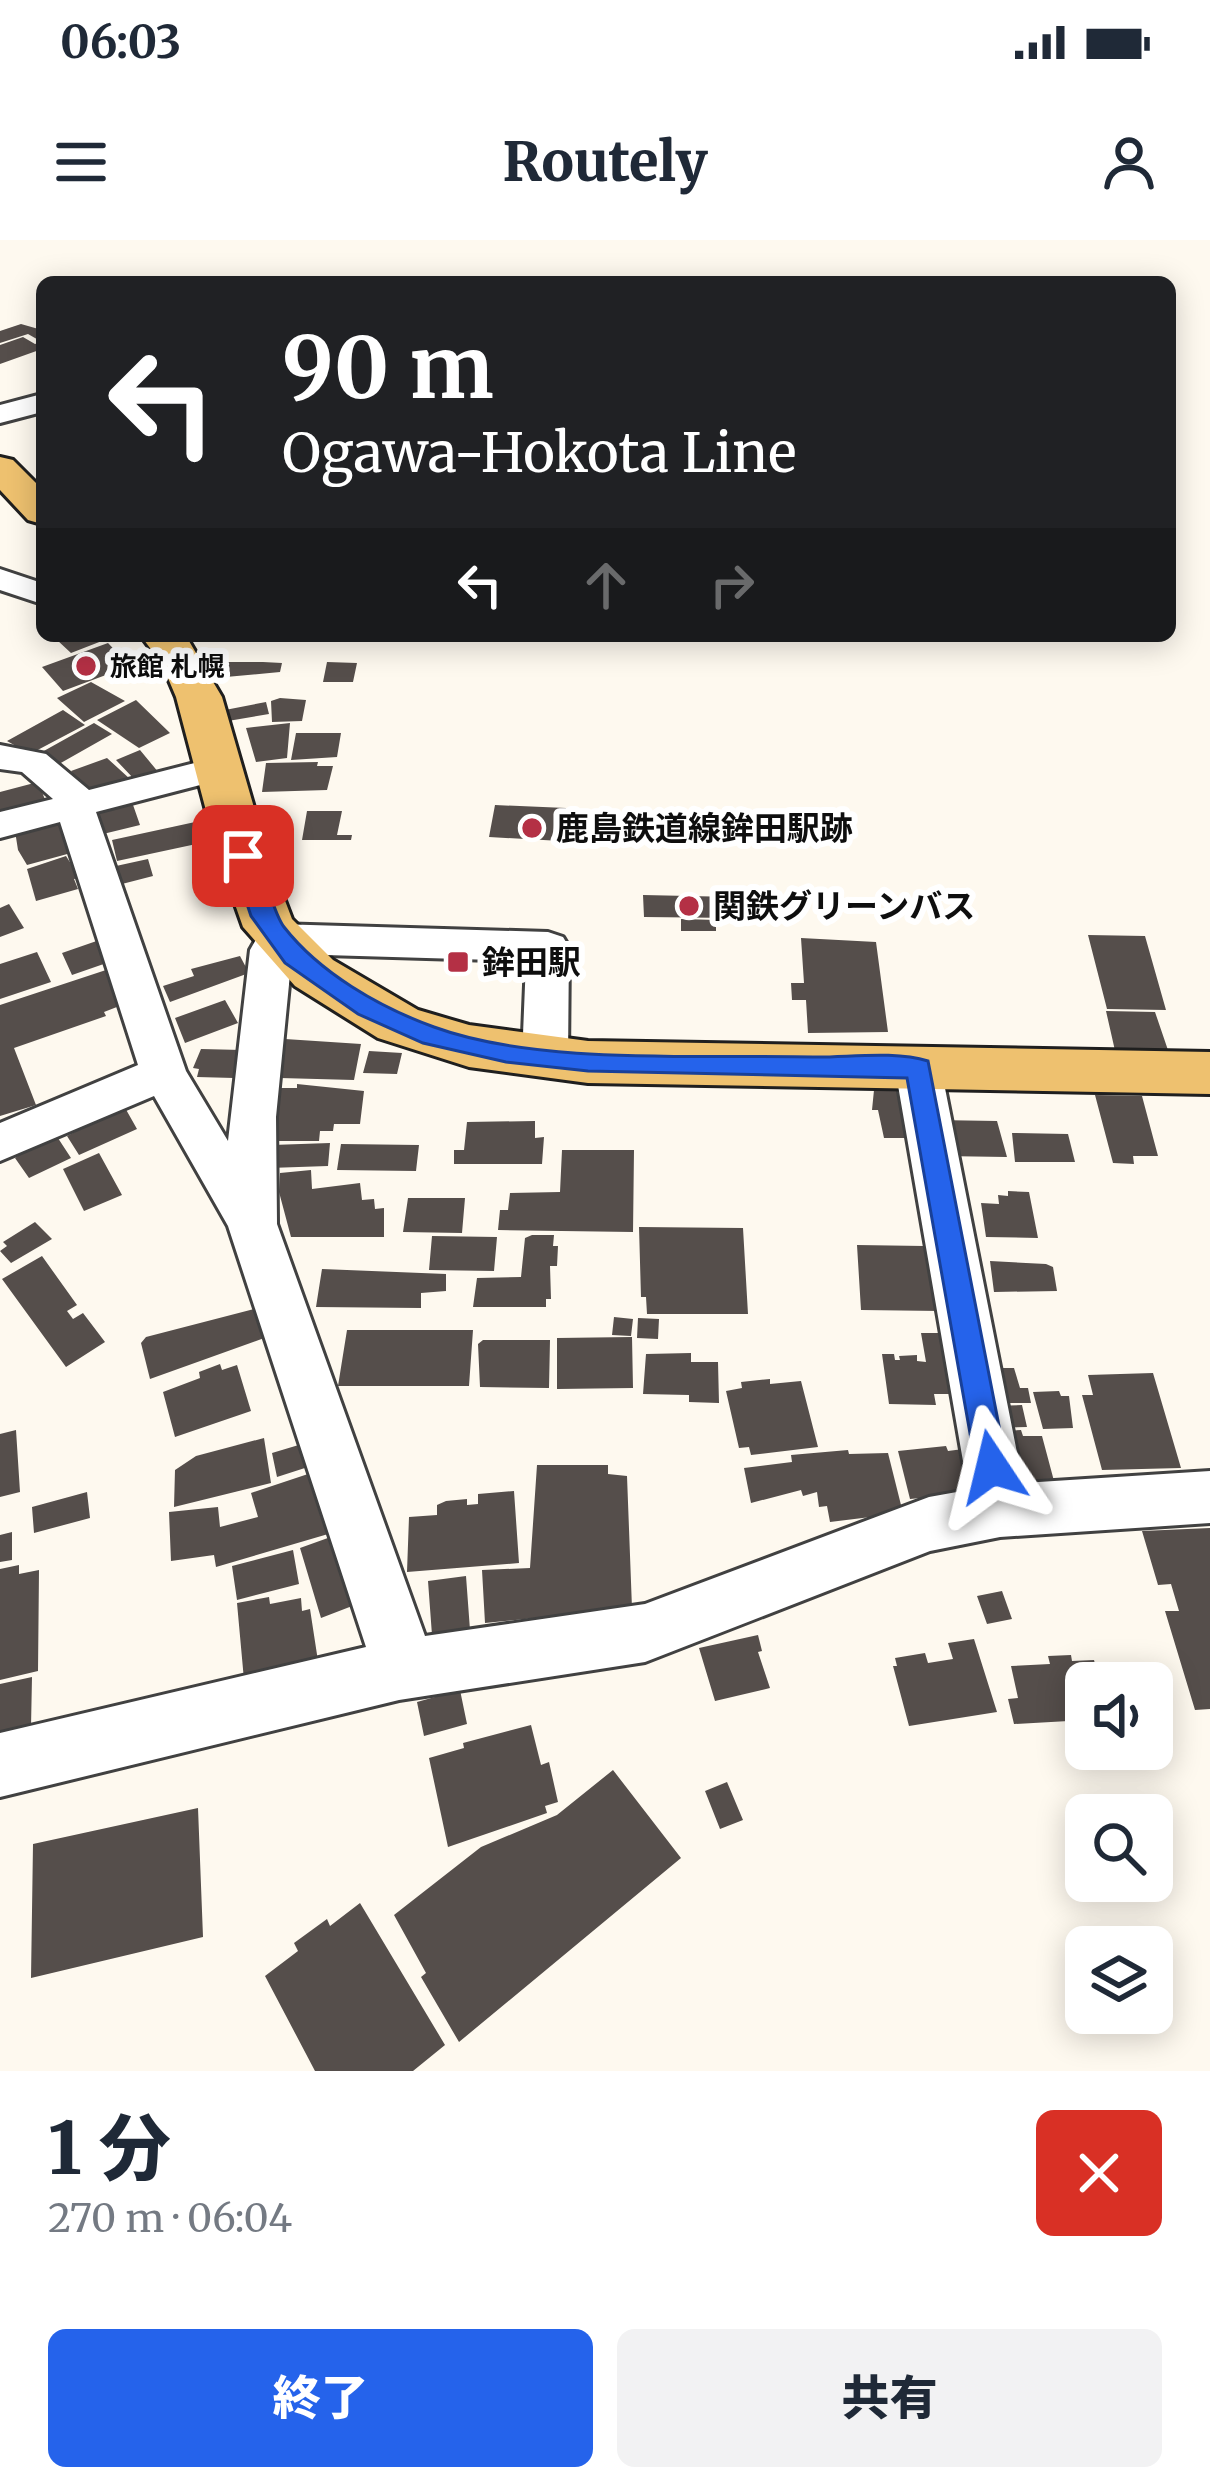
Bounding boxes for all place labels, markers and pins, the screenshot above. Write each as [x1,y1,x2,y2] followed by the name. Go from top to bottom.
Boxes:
[110,649,224,683] place label: 旅館 札幌
[73,653,99,679] marker: 旅館 札幌
[192,805,294,907] pin
[556,808,853,849] place label: 鹿島鉄道線鉾田駅跡
[519,815,545,841] marker: 鹿島鉄道線鉾田駅跡
[713,886,975,927] place label: 関鉄グリーンバス
[676,893,702,919] marker: 関鉄グリーンバス
[482,942,581,983] place label: 鉾田駅
[445,949,471,975] marker: 鉾田駅

